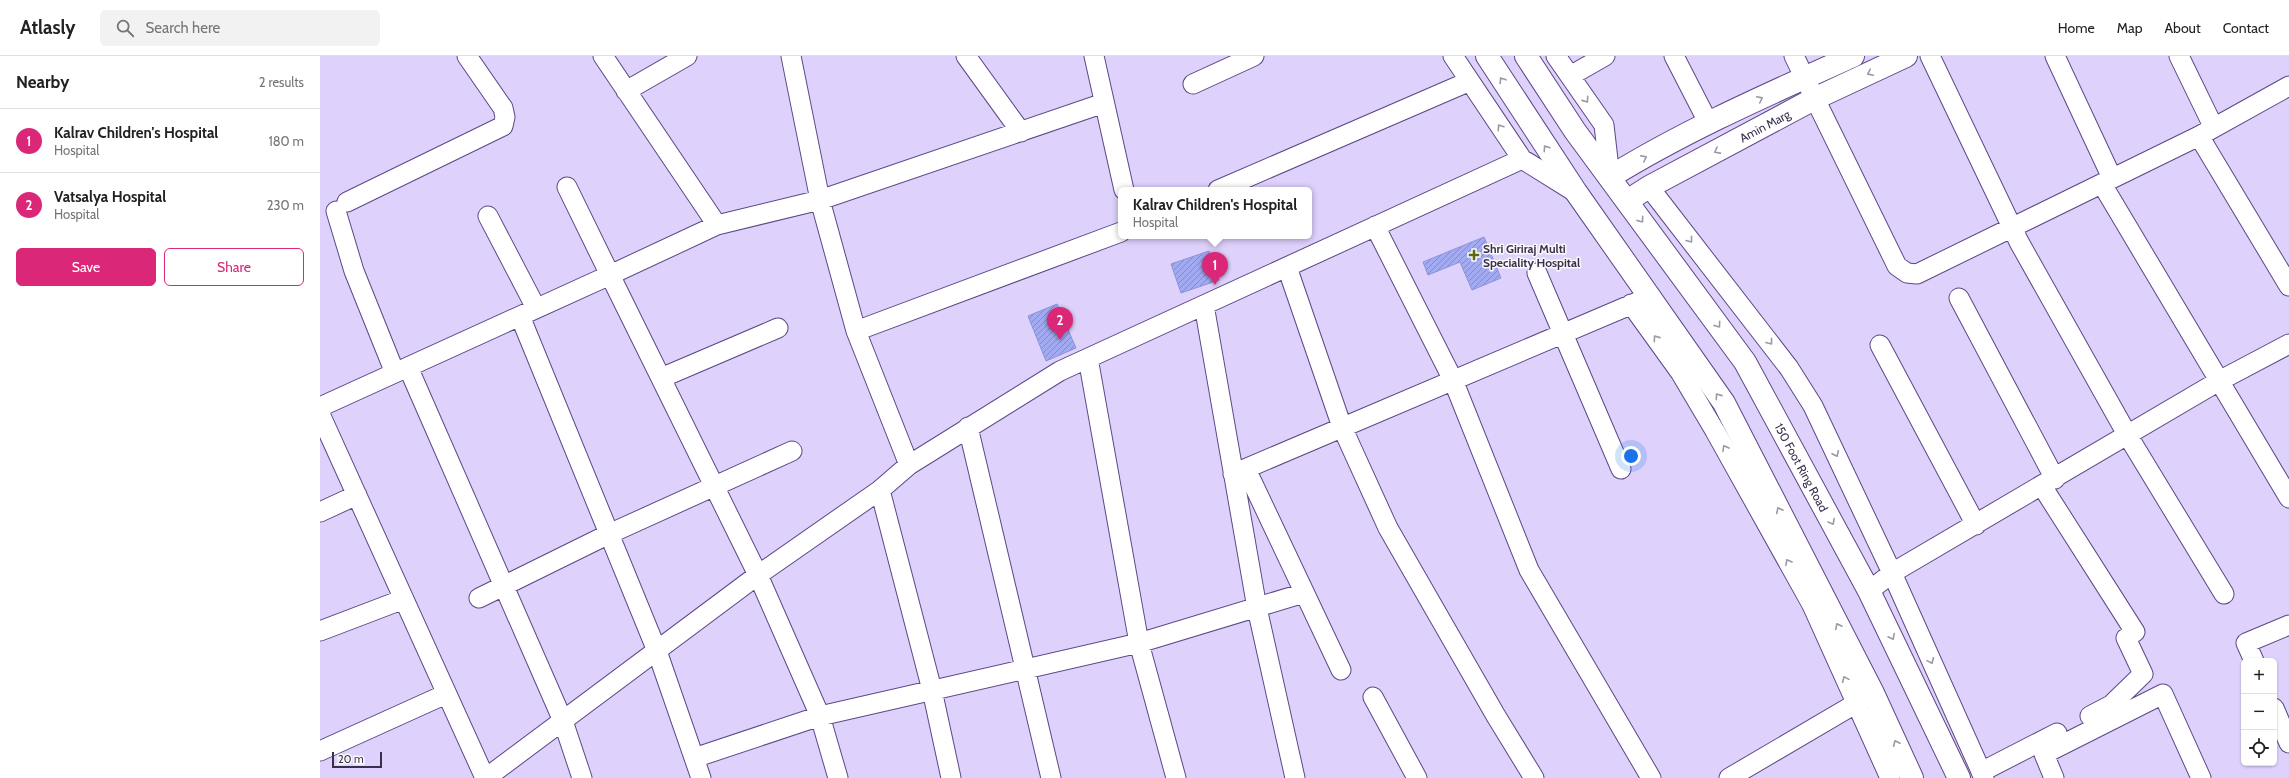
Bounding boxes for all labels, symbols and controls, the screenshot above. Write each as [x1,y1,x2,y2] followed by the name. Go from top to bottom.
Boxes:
[100,10,380,46] search box
[20,16,76,39] text: Atlasly
[114,17,136,39] icon: search
[146,19,220,37] text: Search here
[2058,19,2095,37] text: Home
[2117,19,2142,37] text: Map
[2164,19,2201,37] text: About
[2223,19,2269,37] text: Contact
[1867,68,1875,76] one-way arrow
[16,72,69,92] text: Nearby
[259,74,304,90] text: 2 results
[1499,77,1506,84] one-way arrow
[1581,95,1588,102] one-way arrow
[1756,96,1763,104] one-way arrow
[1737,105,1793,145] street label: Amin Marg
[54,124,218,142] text: Kalrav Children's Hospital
[1498,124,1505,131] one-way arrow
[27,133,31,149] text: 1
[268,133,304,149] text: 180 m
[54,142,99,158] text: Hospital
[1543,145,1551,152] one-way arrow
[1714,146,1721,154] one-way arrow
[1639,155,1647,162] one-way arrow
[1118,187,1312,239] popup
[54,188,166,206] text: Vatsalya Hospital
[1133,196,1297,214] text: Kalrav Children's Hospital
[26,197,32,213] text: 2
[267,197,304,213] text: 230 m
[54,206,99,222] text: Hospital
[1133,214,1178,230] text: Hospital
[1636,215,1643,222] one-way arrow
[1685,235,1692,242] one-way arrow
[1483,241,1580,270] place label: Shri Giriraj Multi Speciality Hospital
[16,248,156,286] button: Save
[164,248,304,286] button: Share
[1468,249,1480,261] marker: Shri Giriraj Multi Speciality Hospital
[1202,252,1228,285] pin: 1
[1047,307,1073,340] pin: 2
[1713,320,1720,327] one-way arrow
[1654,336,1661,343] one-way arrow
[1765,338,1772,345] one-way arrow
[1716,393,1723,400] one-way arrow
[1772,420,1832,514] street label: 150 Foot Ring Road
[1722,445,1729,452] one-way arrow
[1621,446,1641,466] your location
[1831,450,1839,457] one-way arrow
[1776,507,1784,515] one-way arrow
[1827,518,1835,525] one-way arrow
[1785,559,1792,566] one-way arrow
[1836,623,1843,630] one-way arrow
[1887,633,1895,640] one-way arrow
[1926,656,1934,664] one-way arrow
[2241,658,2277,766] map controls
[2241,658,2277,694] button: +
[1842,675,1850,683] one-way arrow
[2241,694,2277,730] button: −
[2241,730,2277,766] button: locate
[1893,739,1901,747] one-way arrow
[332,750,382,769] scale bar
[338,752,364,766] text: 20 m

